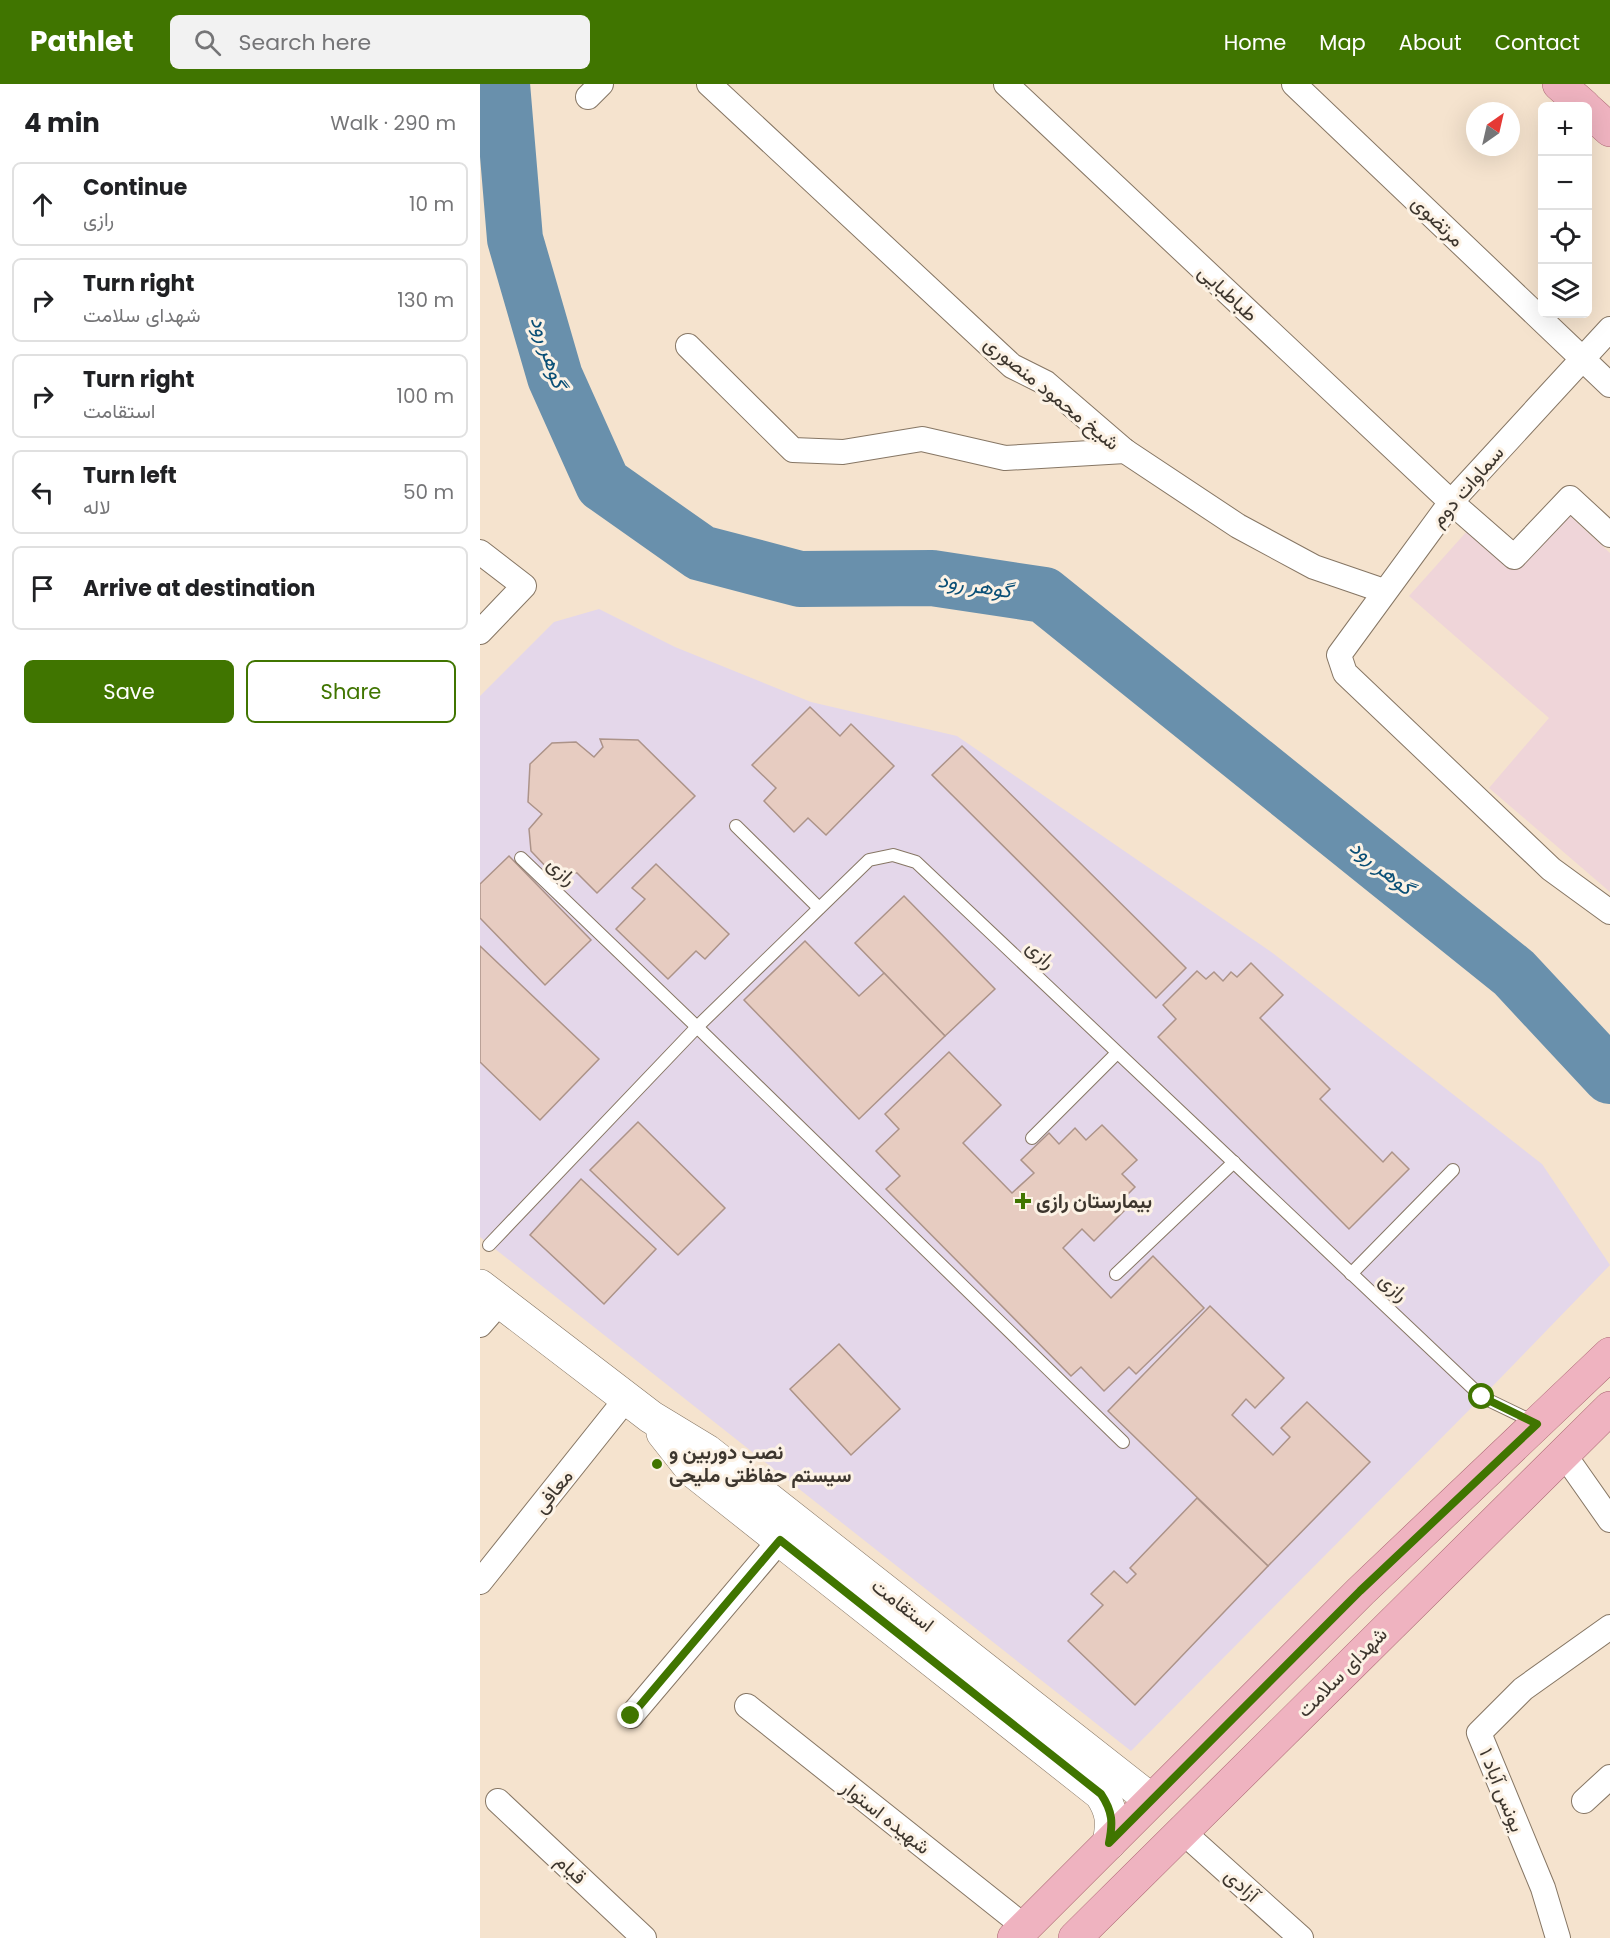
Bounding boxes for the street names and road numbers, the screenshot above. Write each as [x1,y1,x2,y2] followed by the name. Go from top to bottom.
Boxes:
[1405,189,1471,253] street label: مرتضوی
[1192,258,1264,328] street label: طباطبایی
[978,329,1126,457] street label: شیخ محمود منصوری
[1424,439,1510,533] street label: سماوات دوم
[541,850,583,892] street label: رازی
[1020,933,1062,975] street label: رازی
[1373,1266,1415,1308] street label: رازی
[527,1463,579,1519] street label: معافی
[866,1572,940,1638] street label: استقامت
[1291,1621,1393,1723] street label: شهدای سلامت
[1472,1744,1532,1836] street label: یونس آباد ۱
[835,1773,936,1861] street label: شهیده استوار
[549,1847,593,1891] street label: قیام
[1218,1862,1267,1909] street label: آزادی

